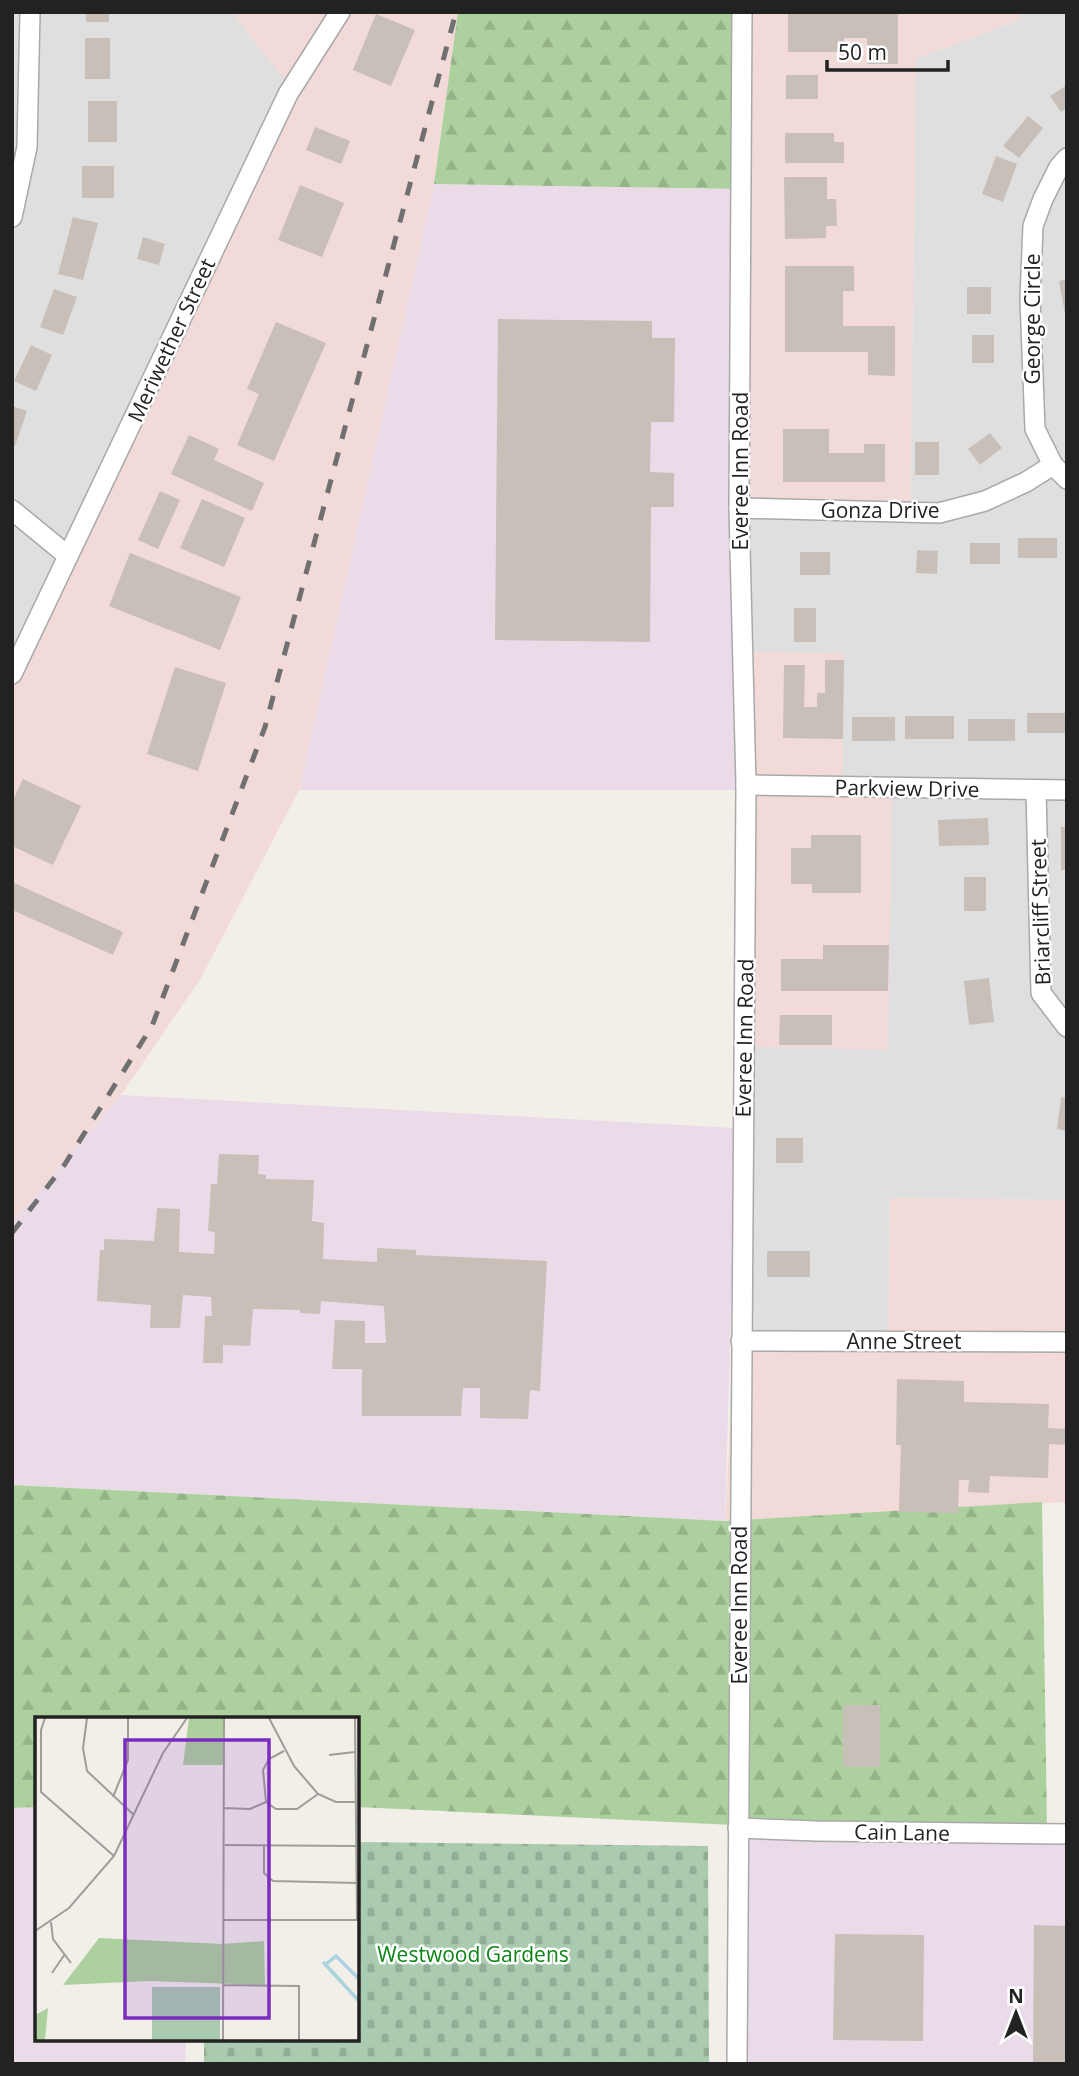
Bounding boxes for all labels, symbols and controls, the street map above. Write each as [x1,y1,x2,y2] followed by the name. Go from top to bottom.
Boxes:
[827,28,948,72] scale bar
[838,38,887,66] text: 50 m
[1018,253,1046,385] street label: George Circle
[121,254,221,426] street label: Meriwether Street
[726,392,754,550] street label: Everee Inn Road
[820,496,940,524] street label: Gonza Drive
[834,773,980,803] street label: Parkview Drive
[1023,838,1057,986] street label: Briarcliff Street
[729,958,759,1118] street label: Everee Inn Road
[847,1327,961,1355] street label: Anne Street
[725,1526,753,1684] street label: Everee Inn Road
[35,1717,359,2041] inset map
[854,1817,950,1847] street label: Cain Lane
[377,1940,569,1968] park label: Westwood Gardens
[981,1978,1051,2048] north arrow
[1008,1983,1024,2009] text: N

